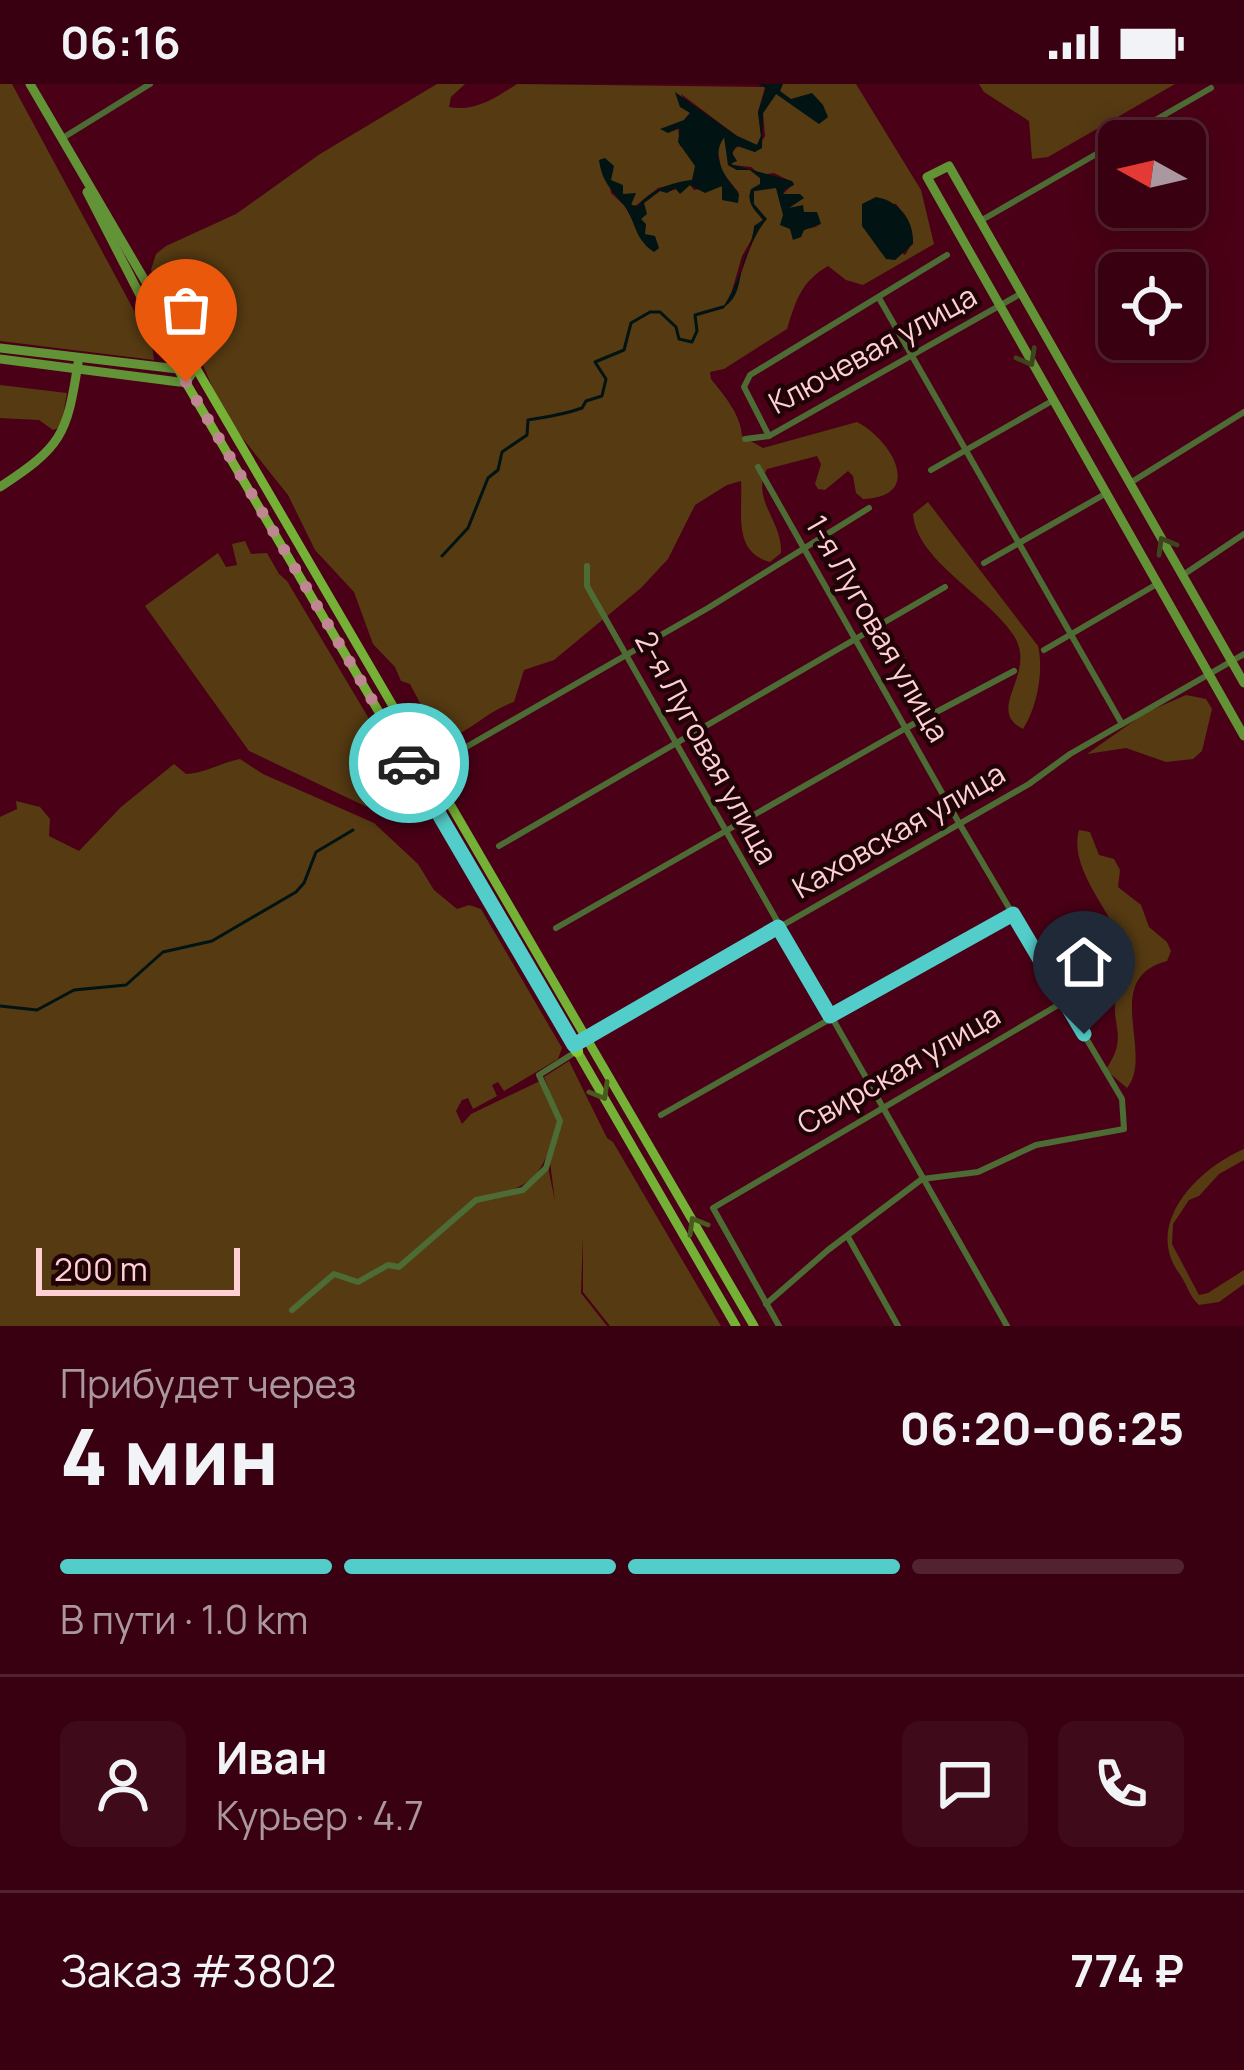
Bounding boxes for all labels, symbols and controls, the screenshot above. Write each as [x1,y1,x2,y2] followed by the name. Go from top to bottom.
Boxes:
[60,11,181,73] text: 06:16
[1098,120,1206,228] north arrow
[1098,120,1206,360] map controls
[1098,252,1206,360] button: locate
[135,259,237,382] pin
[761,275,983,423] street label: Ключевая улица
[153,277,219,343] icon: bag
[1014,345,1037,367] one-way arrow
[797,508,960,749] street label: 1-я Луговая улица
[1157,536,1180,558] one-way arrow
[626,623,788,871] street label: 2-я Луговая улица
[349,703,469,823] courier
[376,730,442,796] icon: car
[785,752,1012,907] street label: Каховская улица
[1033,911,1135,1034] pin
[1051,929,1117,995] icon: home
[789,994,1007,1143] street label: Свирская улица
[586,1080,609,1101] one-way arrow
[687,1216,710,1238] one-way arrow
[36,1242,240,1295] scale bar
[54,1246,148,1291] text: 200 m
[60,1356,356,1410] text: Прибудет через
[900,1397,1184,1459] text: 06:20–06:25
[60,1402,279,1508] text: 4 мин
[60,1592,308,1646] text: В пути · 1.0 km
[60,1721,186,1847] button: person
[902,1721,1028,1847] button: chat
[1058,1721,1184,1847] button: phone
[216,1726,327,1788] text: Иван
[216,1788,424,1842] text: Курьер · 4.7
[60,1939,336,2001] text: Заказ #3802
[1070,1939,1184,2001] text: 774 ₽

